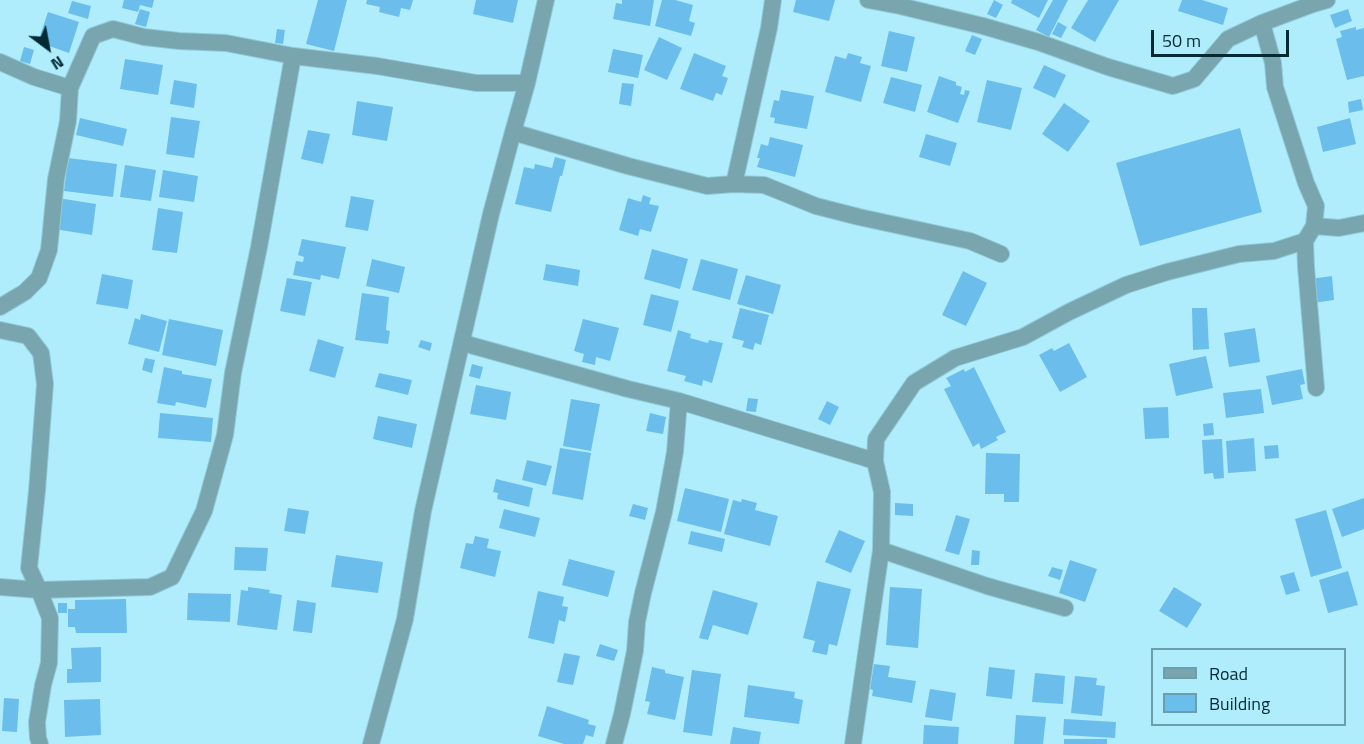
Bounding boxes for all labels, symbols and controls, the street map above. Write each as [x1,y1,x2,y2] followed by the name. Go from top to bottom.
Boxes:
[18,18,78,78] north arrow
[1154,18,1292,56] scale bar
[1162,27,1201,54] text: 50 m
[46,50,69,76] text: N
[1151,648,1346,726] legend
[1209,660,1248,687] text: Road
[1209,690,1270,717] text: Building

